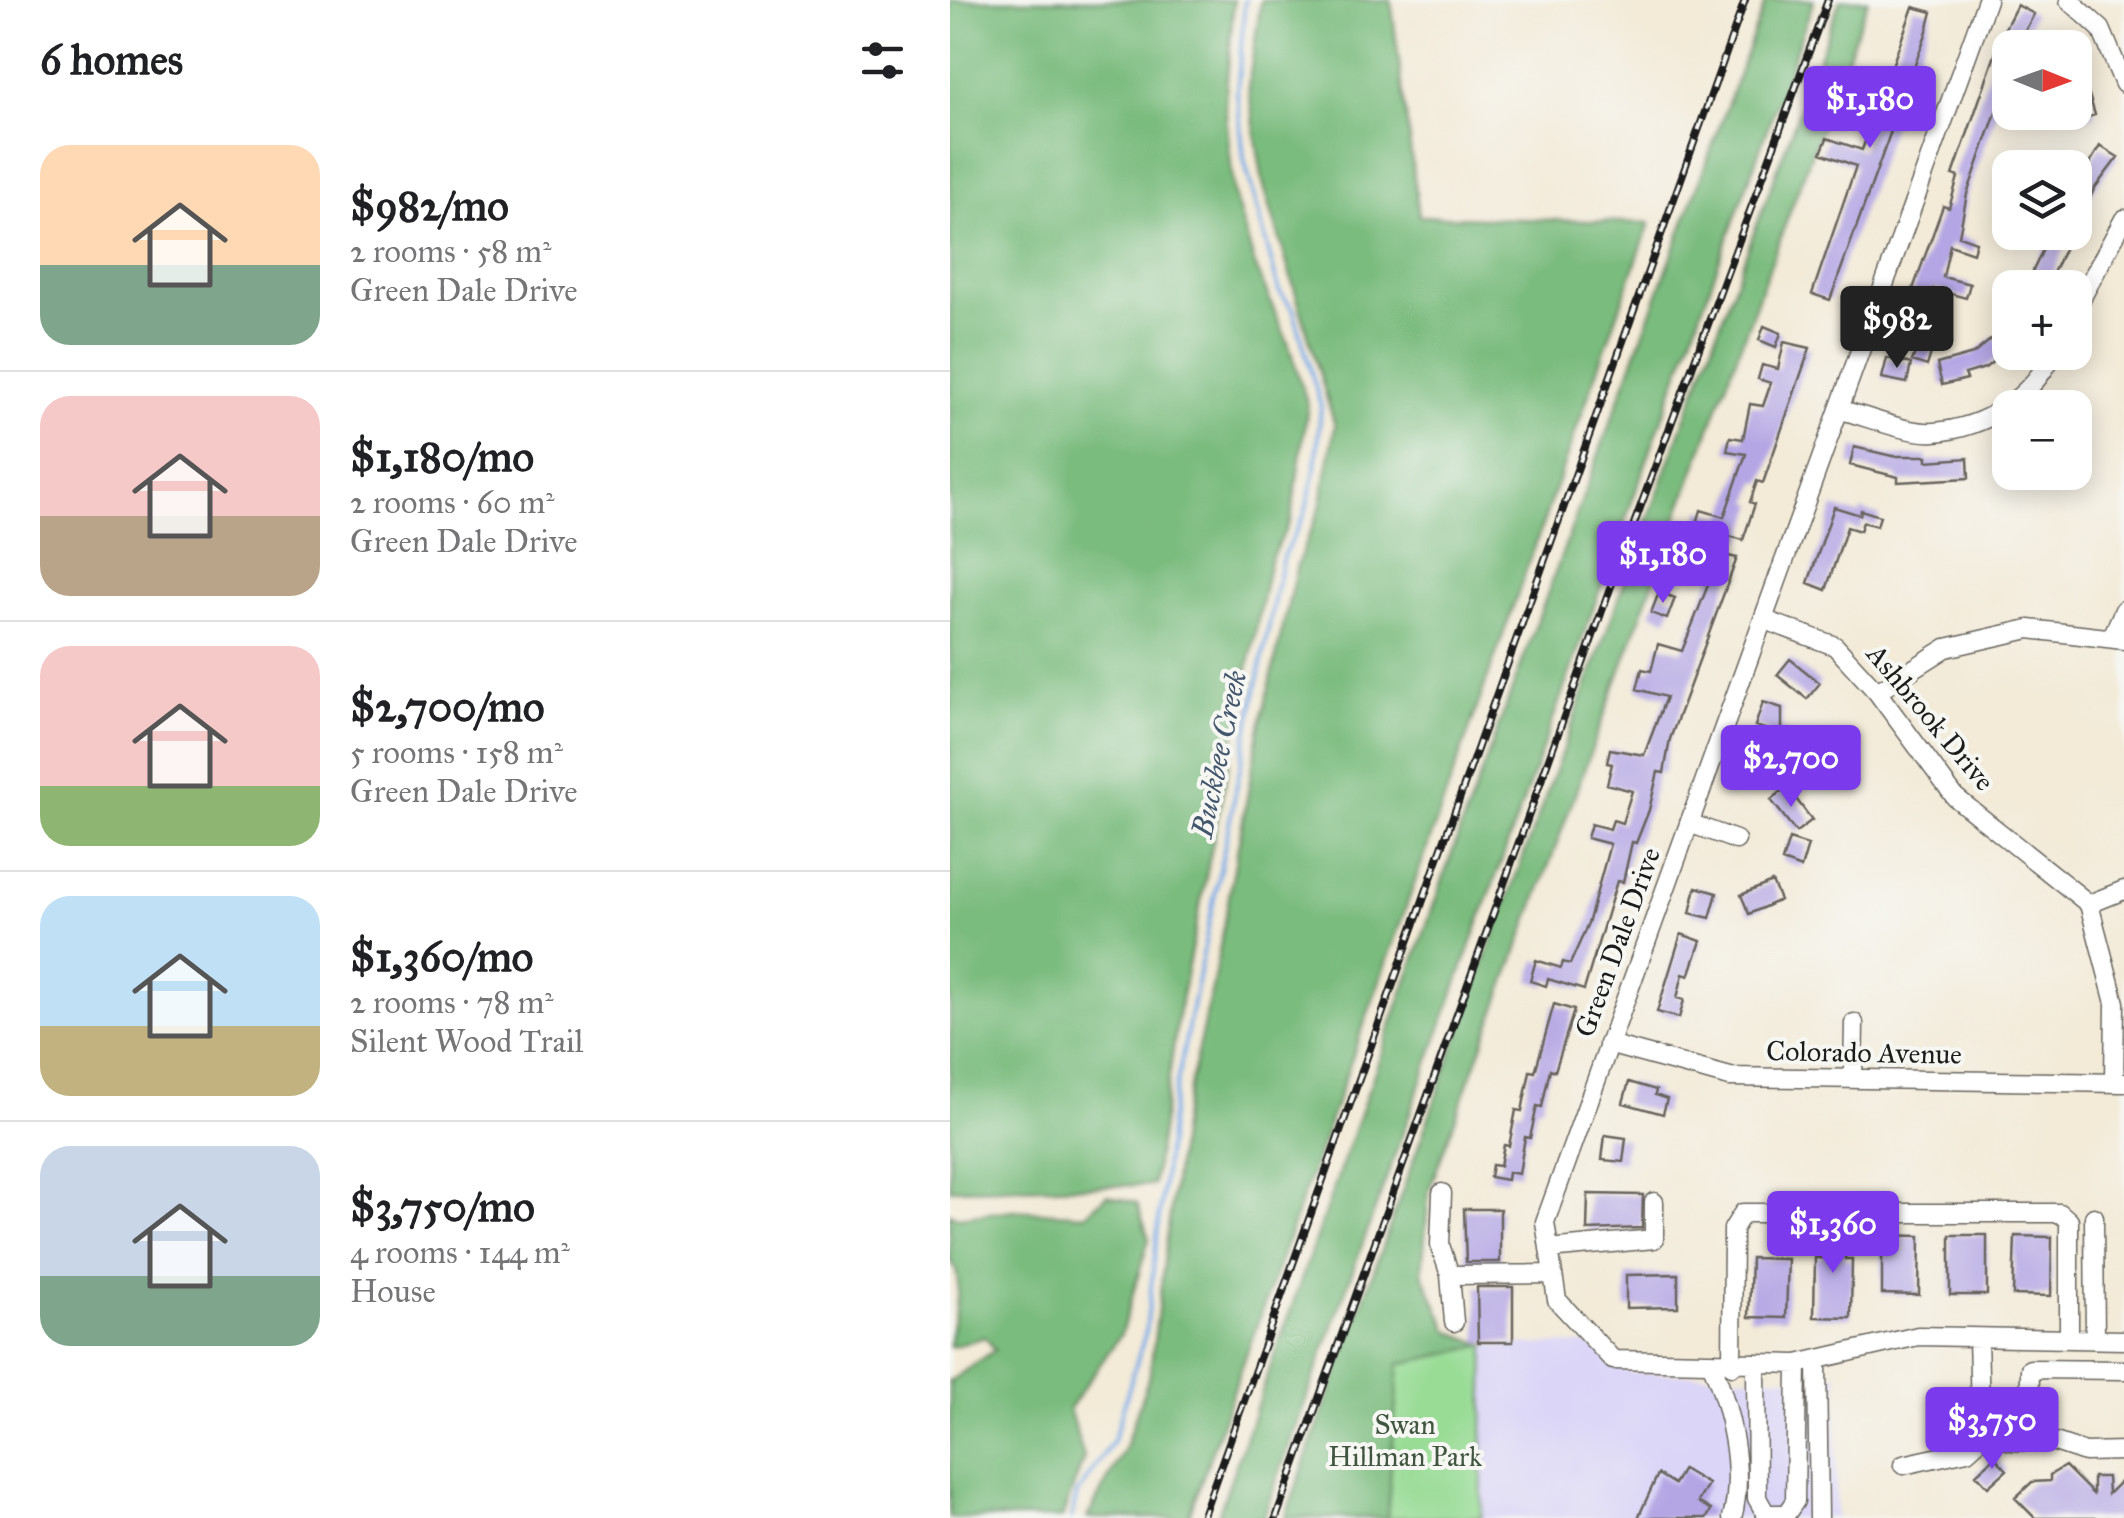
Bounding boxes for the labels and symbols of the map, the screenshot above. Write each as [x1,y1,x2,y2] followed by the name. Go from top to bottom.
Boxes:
[1992,30,2092,130] north arrow
[1789,66,1951,151] pin: $1,180
[1838,286,1956,371] pin: $982
[1582,521,1744,606] pin: $1,180
[1859,636,2002,798] street label: Ashbrook Drive
[1183,667,1254,843] water label: Buckbee Creek
[1710,725,1872,810] pin: $2,700
[1567,843,1668,1042] street label: Green Dale Drive
[1766,1033,1962,1072] street label: Colorado Avenue
[1752,1191,1914,1276] pin: $1,360
[1911,1387,2073,1472] pin: $3,750
[1328,1407,1482,1474] park label: Swan Hillman Park

